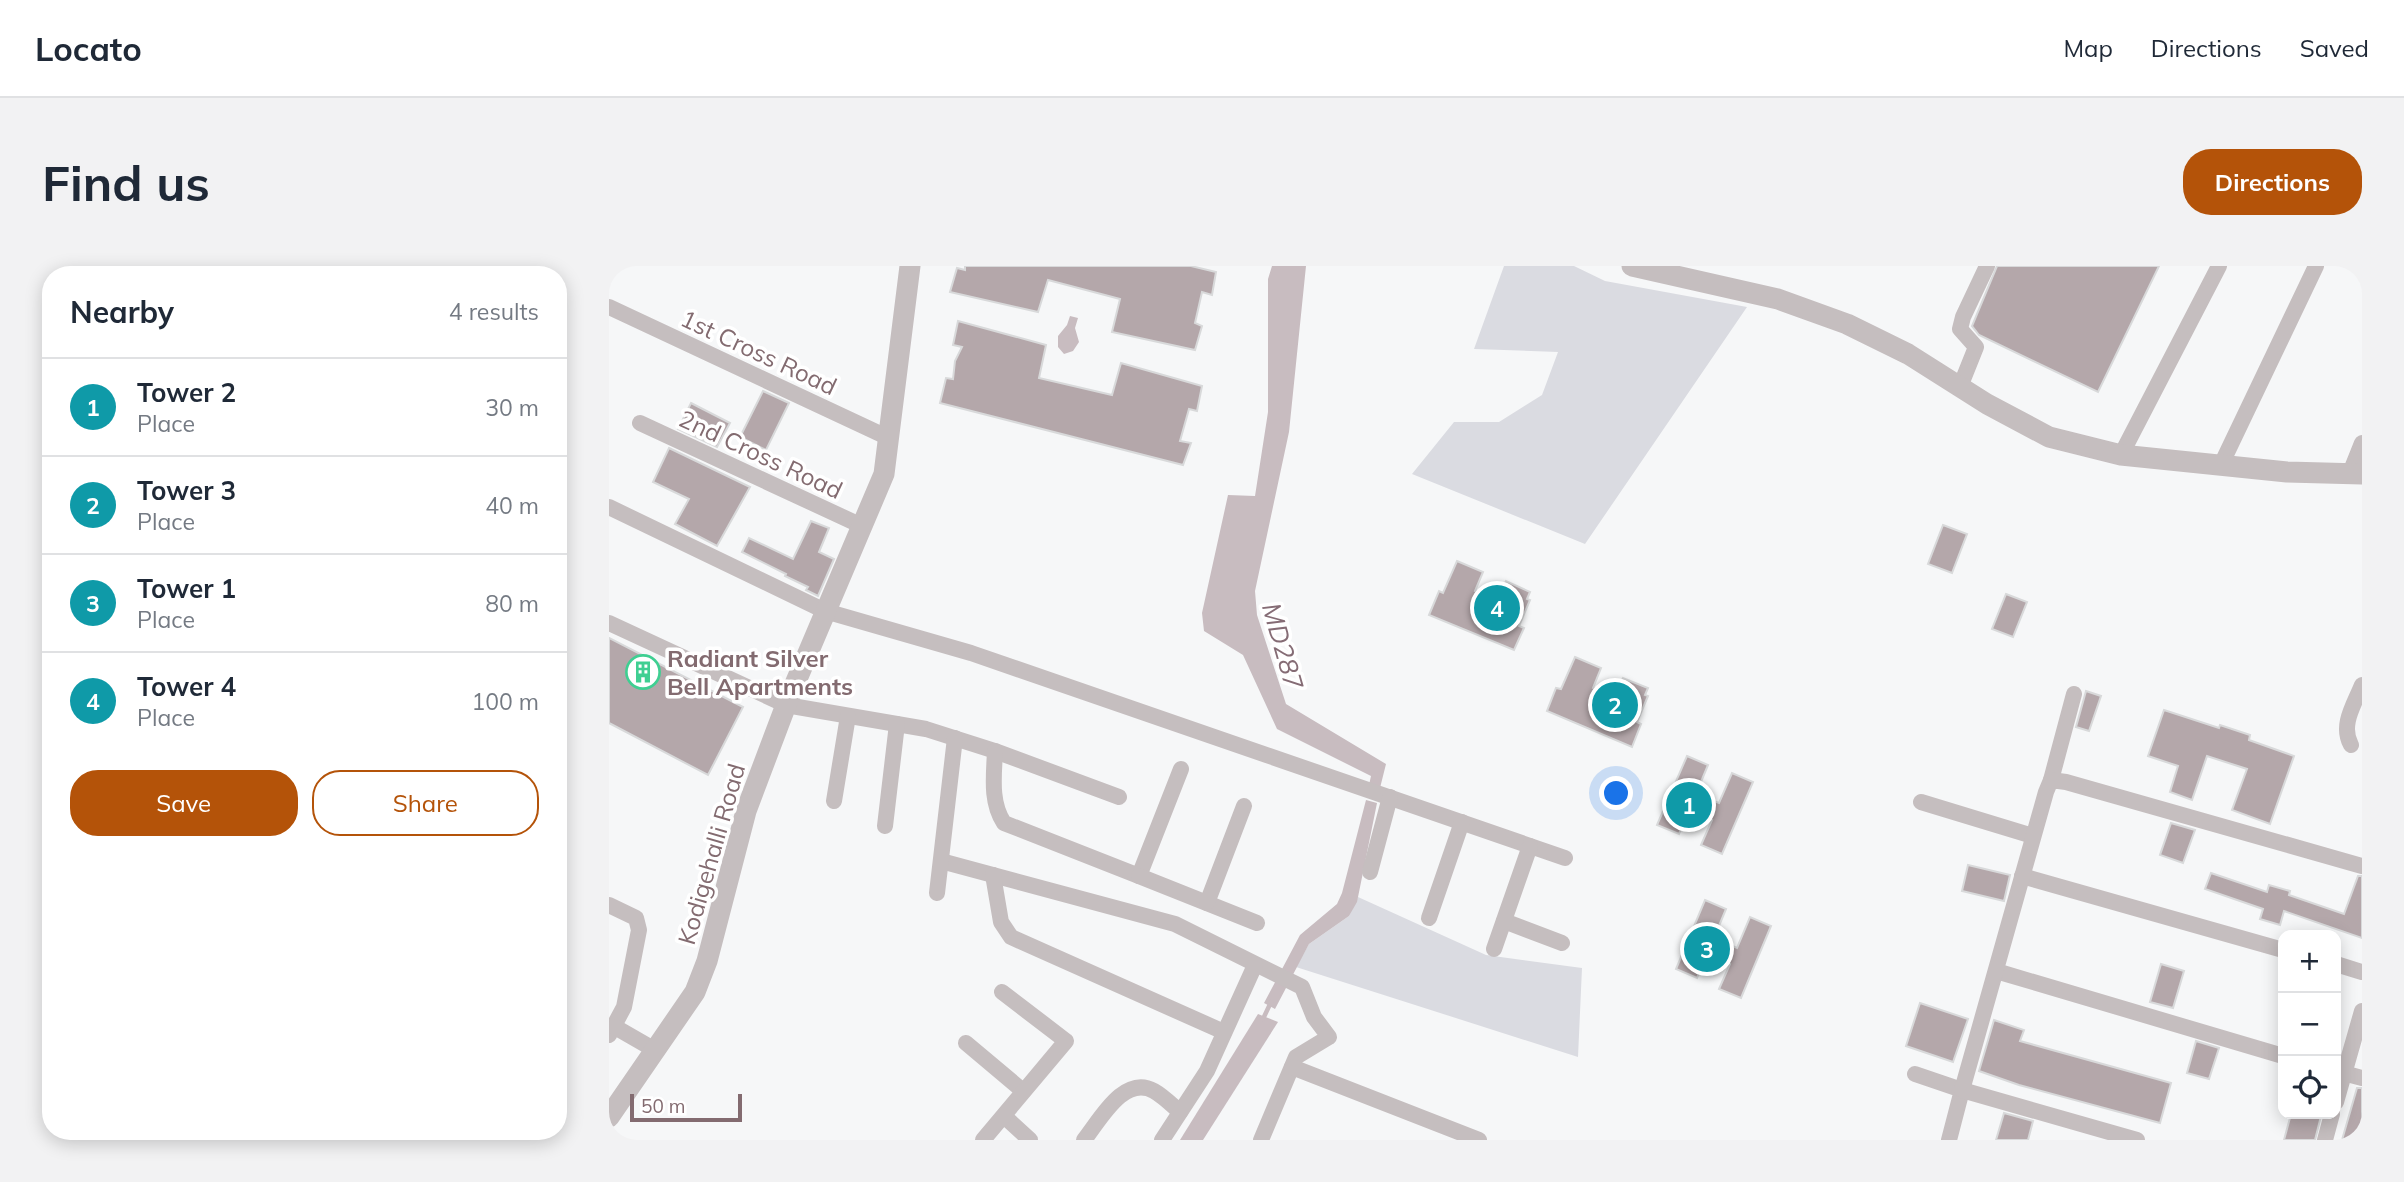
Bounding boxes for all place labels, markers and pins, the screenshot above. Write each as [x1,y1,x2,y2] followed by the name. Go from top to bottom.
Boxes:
[1474,582,1520,634] pin: 4
[667,643,853,701] place label: Radiant Silver Bell Apartments
[624,653,662,691] building icon: Radiant Silver Bell Apartments
[1592,679,1638,731] pin: 2
[1666,779,1712,831] pin: 1
[1684,923,1730,975] pin: 3

